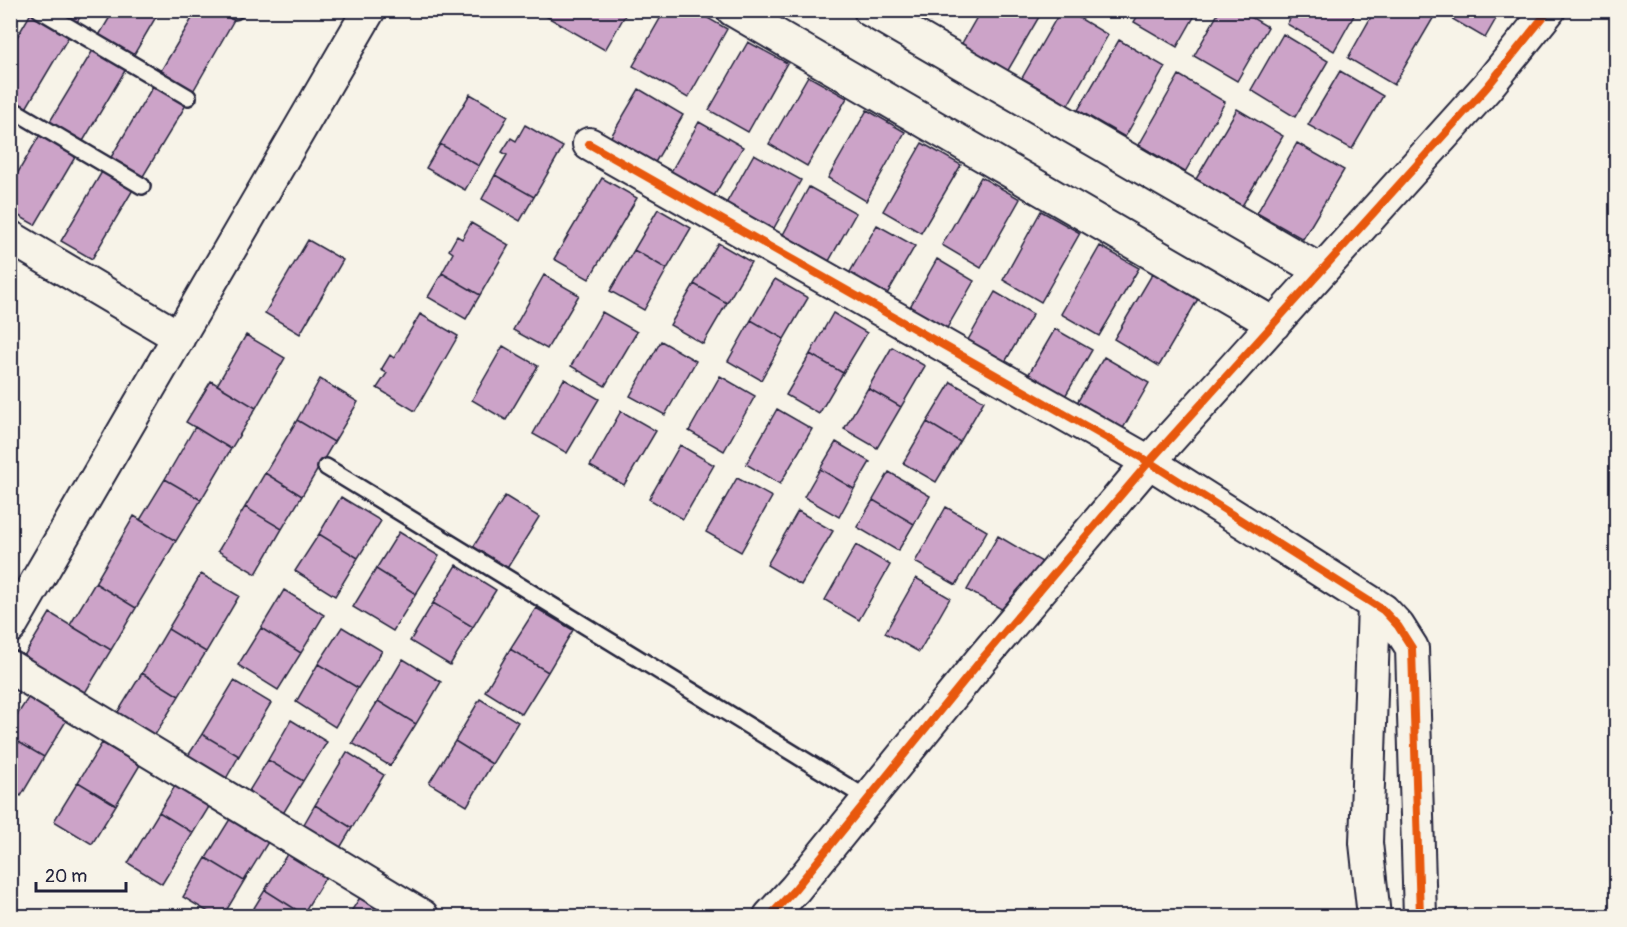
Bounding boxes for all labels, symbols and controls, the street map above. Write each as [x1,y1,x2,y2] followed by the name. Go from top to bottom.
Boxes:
[36,855,126,893] scale bar
[45,865,87,888] text: 20 m

